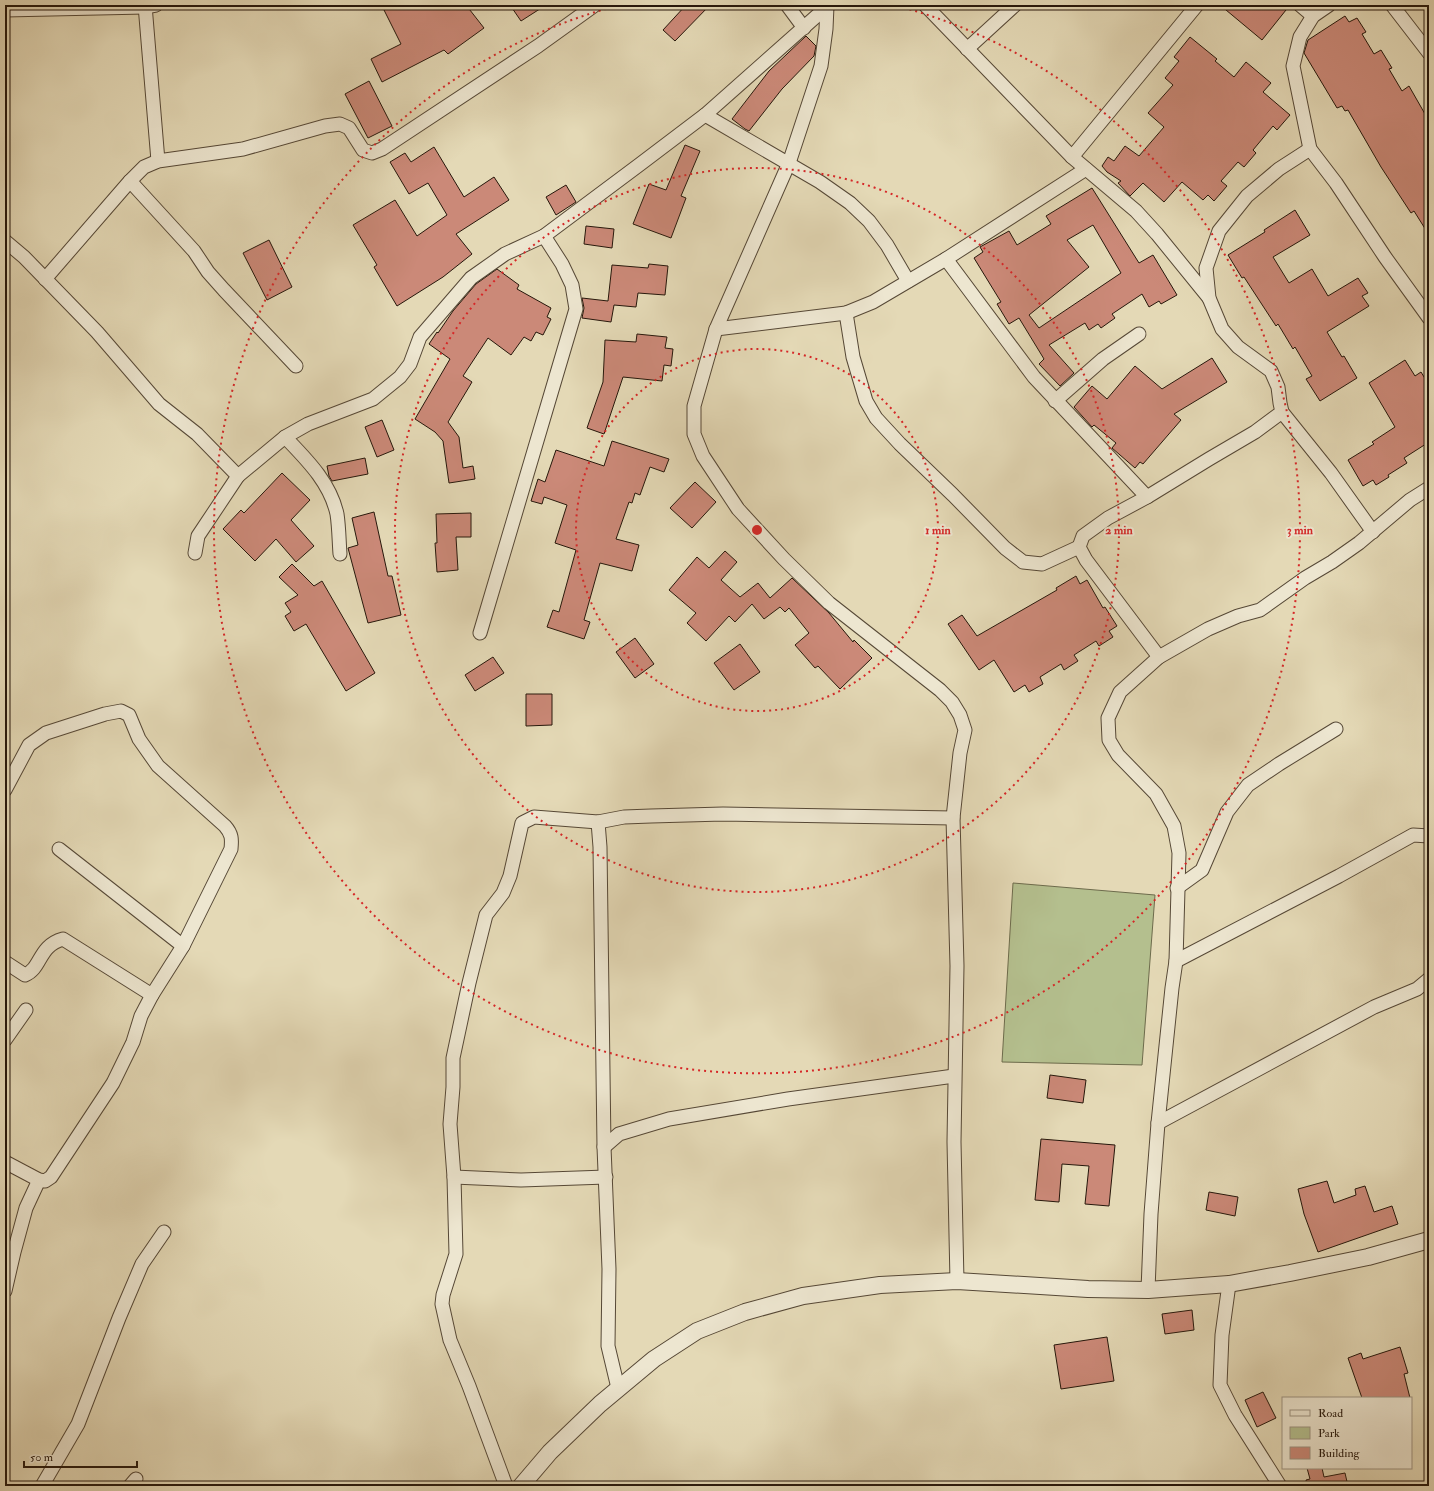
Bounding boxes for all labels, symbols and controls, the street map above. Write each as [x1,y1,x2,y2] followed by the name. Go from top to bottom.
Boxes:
[750,523,764,537] centre of rings
[925,523,952,538] text: 1 min
[1105,523,1133,538] text: 2 min
[1287,523,1314,538] text: 3 min
[1282,1397,1412,1469] legend
[1318,1406,1343,1421] text: Road
[1318,1426,1340,1441] text: Park
[24,1443,137,1469] scale bar
[1318,1446,1361,1461] text: Building
[30,1450,54,1465] text: 50 m

